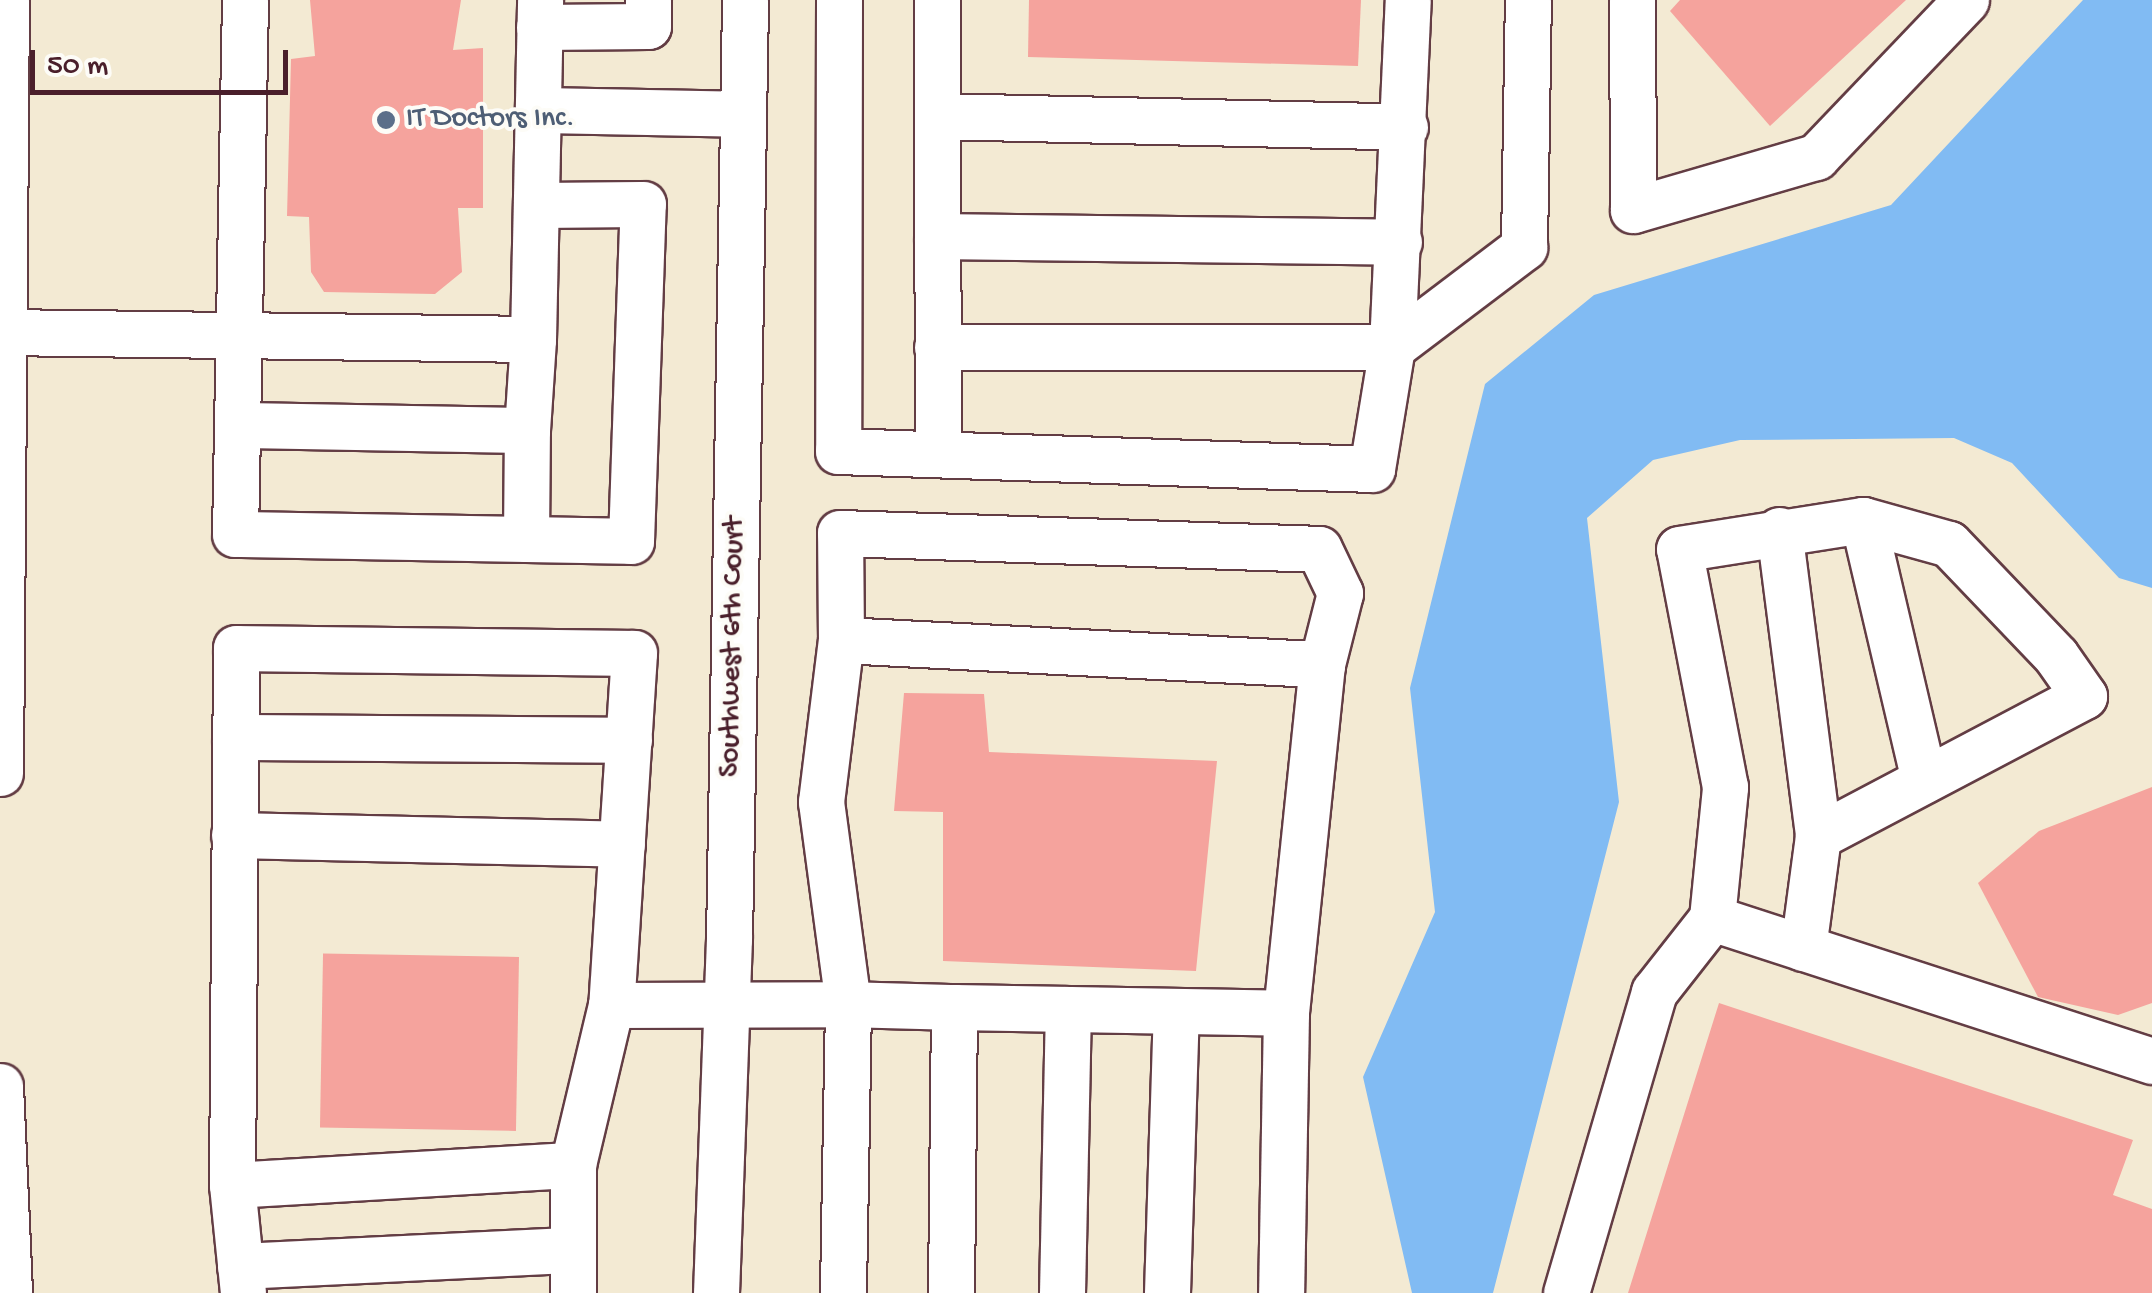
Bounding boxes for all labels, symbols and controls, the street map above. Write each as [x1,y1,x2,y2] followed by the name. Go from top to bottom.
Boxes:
[35,30,292,92] scale bar
[47,50,108,85] text: 50 m
[406,102,575,138] place label: IT Doctors Inc.
[375,109,397,131] marker: IT Doctors Inc.
[714,516,754,778] street label: Southwest 6th Court

